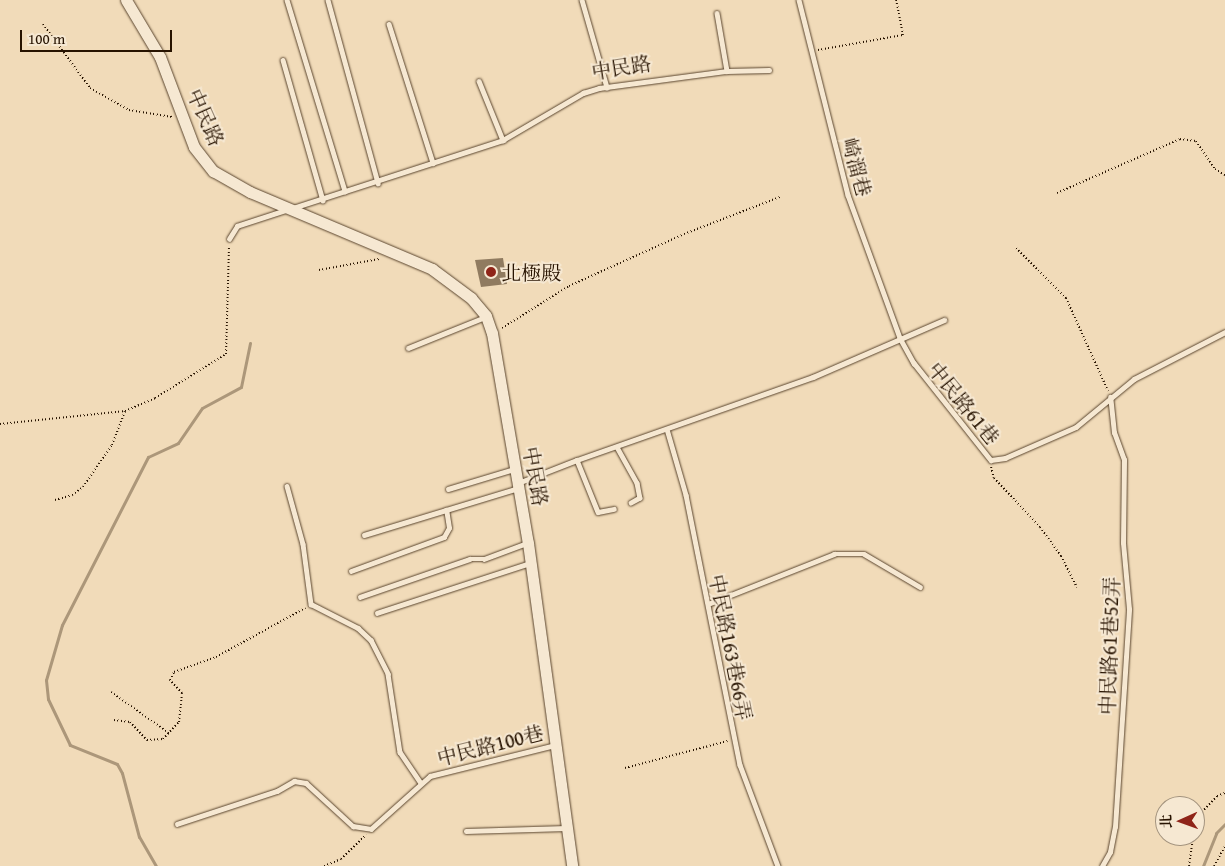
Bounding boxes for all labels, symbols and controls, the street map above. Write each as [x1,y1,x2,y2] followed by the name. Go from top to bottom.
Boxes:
[22,20,175,52] scale bar
[28,28,65,49] text: 100 m
[589,50,653,84] street label: 中民路
[183,85,229,149] street label: 中民路
[838,135,876,199] street label: 崎溜巷
[501,260,561,284] place label: 北極殿
[485,266,497,278] marker: 北極殿
[923,357,1005,449] street label: 中民路61巷
[519,444,553,508] street label: 中民路
[705,572,757,722] street label: 中民路163巷66弄
[1095,576,1123,716] street label: 中民路61巷52弄
[434,720,546,770] street label: 中民路100巷
[1155,796,1205,846] north arrow
[1156,814,1176,829] text: 北

